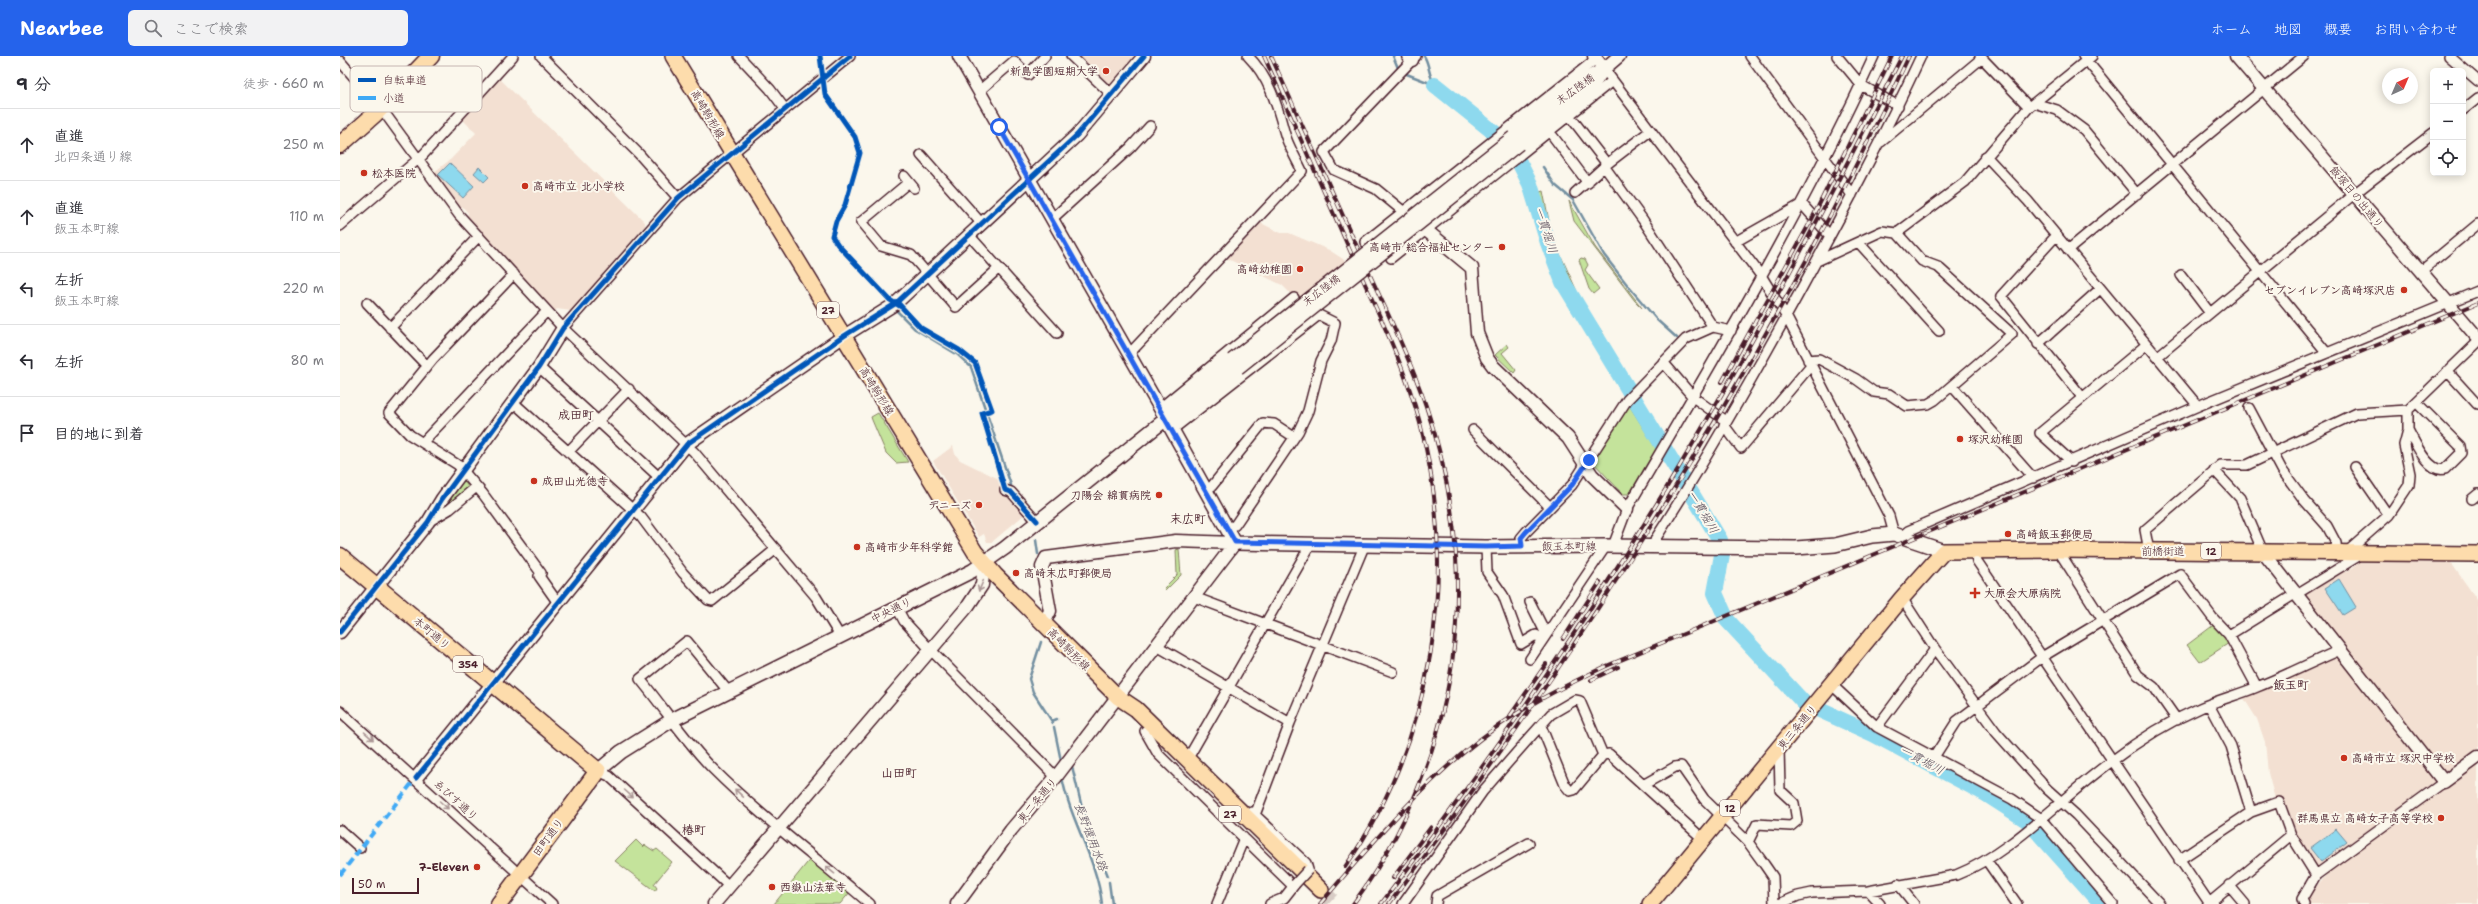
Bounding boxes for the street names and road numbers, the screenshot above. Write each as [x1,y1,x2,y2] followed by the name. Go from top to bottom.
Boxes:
[1553,70,1598,108] street label: 末広陸橋
[687,87,728,142] street label: 高崎駒形線
[2326,163,2387,232] street label: 飯塚日の出通り
[1299,271,1343,310] street label: 末広陸橋
[817,302,839,318] road number: 27
[856,364,898,419] street label: 高崎駒形線
[1542,539,1597,554] street label: 飯玉本町線
[2201,543,2221,559] road number: 12
[2141,544,2185,559] street label: 前橋街道
[868,594,914,627] street label: 中央通り
[410,613,453,653] street label: 本町通り
[1044,625,1093,674] street label: 高崎駒形線
[453,656,483,672] road number: 354
[1774,701,1821,753] street label: 東三条通り
[1014,774,1061,826] street label: 東二条通り
[430,776,481,824] street label: ゑびす通り
[1720,800,1740,816] road number: 12
[1219,806,1241,822] road number: 27
[529,815,567,860] street label: 田町通り

